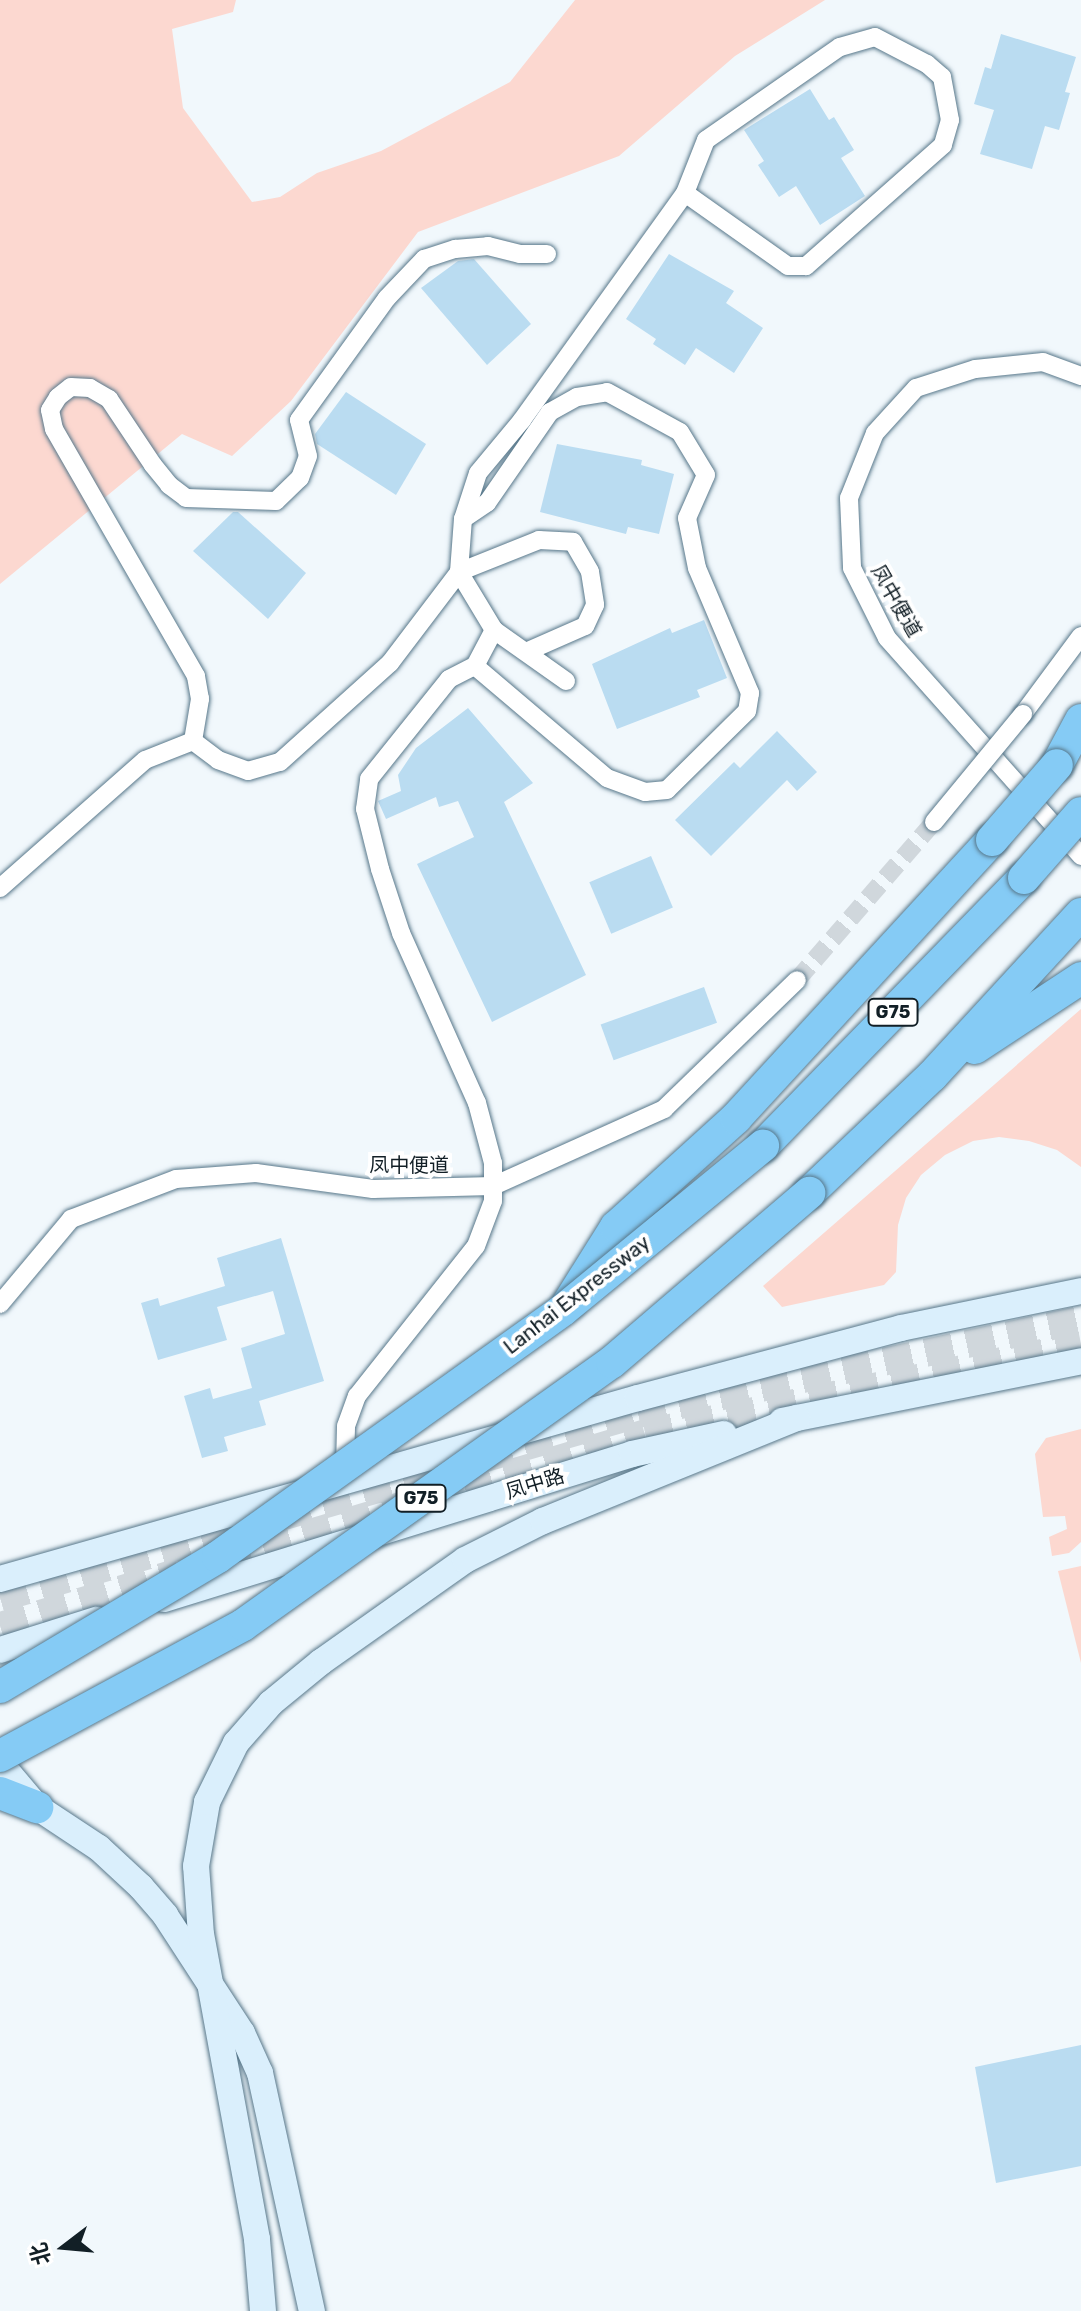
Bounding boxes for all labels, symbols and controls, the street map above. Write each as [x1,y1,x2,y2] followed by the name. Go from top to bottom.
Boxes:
[866,560,926,642] street label: 凤中便道
[867,998,919,1026] road number: G75
[369,1153,449,1177] street label: 凤中便道
[499,1231,655,1359] street label: Lanhai Expressway
[503,1464,567,1504] street label: 凤中路
[395,1484,447,1512] road number: G75
[24,2207,104,2287] north arrow
[24,2239,56,2268] text: 北

